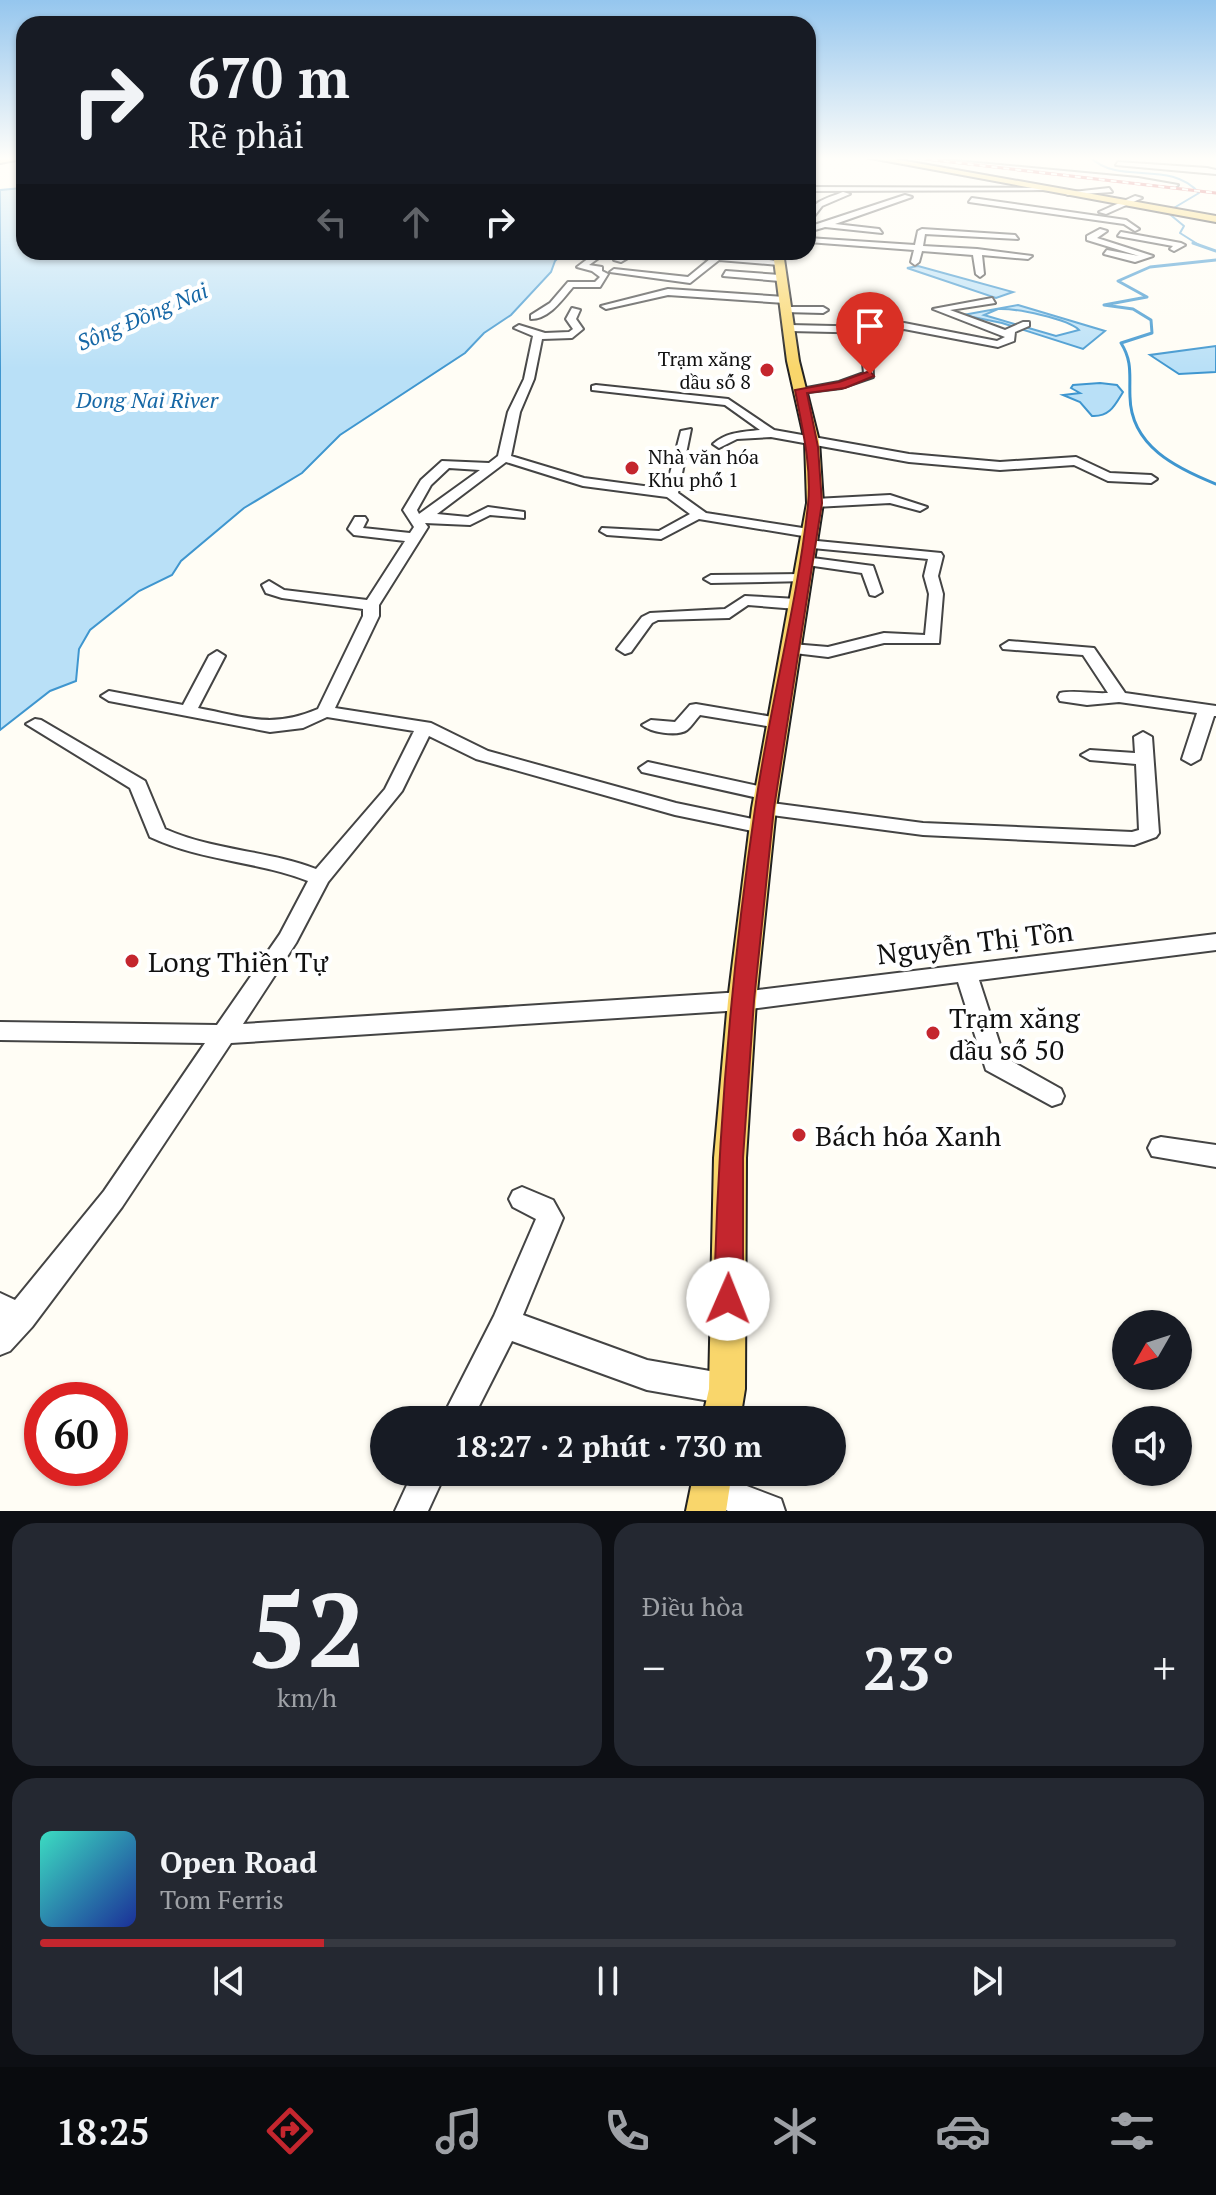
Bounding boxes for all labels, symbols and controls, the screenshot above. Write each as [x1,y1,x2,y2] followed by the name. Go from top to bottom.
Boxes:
[188,40,350,114] text: 670 m
[56,48,160,152] icon: right
[188,111,304,158] text: Rẽ phải
[310,200,354,244] icon: left
[394,200,438,244] icon: ahead
[478,200,522,244] icon: right
[72,275,212,357] water label: Sông Đồng Nai
[836,292,904,374] pin
[848,304,892,348] icon: arrive
[658,345,751,395] place label: Trạm xăng dầu số 8
[758,361,776,379] marker: Trạm xăng dầu số 8
[75,385,219,414] water label: Dong Nai River
[648,443,759,493] place label: Nhà văn hóa Khu phố 1
[623,459,641,477] marker: Nhà văn hóa Khu phố 1
[875,912,1076,972] street label: Nguyễn Thị Tồn
[148,943,328,980] place label: Long Thiền Tự
[123,952,141,970] marker: Long Thiền Tự
[949,999,1081,1068] place label: Trạm xăng dầu số 50
[924,1024,942,1042] marker: Trạm xăng dầu số 50
[815,1117,1001,1154] place label: Bách hóa Xanh
[790,1126,808,1144] marker: Bách hóa Xanh
[686,1257,770,1341] position arrow
[1112,1310,1192,1390] north arrow
[1112,1310,1192,1486] map controls
[24,1382,128,1486] speed limit sign: 60
[1112,1406,1192,1486] button: sound
[454,1426,762,1466] text: 18:27 · 2 phút · 730 m
[248,1559,366,1697] text: 52
[642,1589,744,1623] text: Điều hòa
[863,1628,955,1707] text: 23°
[642,1638,665,1697] text: −
[1153,1638,1176,1697] text: +
[277,1680,337,1714] text: km/h
[160,1842,317,1882] text: Open Road
[160,1882,284,1916] text: Tom Ferris
[207,1959,251,2003] icon: previous
[586,1959,630,2003] icon: pause
[965,1959,1009,2003] icon: next
[262,2103,318,2159] icon: directions
[431,2103,487,2159] icon: music
[599,2103,655,2159] icon: phone
[767,2103,823,2159] icon: climate
[935,2103,991,2159] icon: car
[1104,2103,1160,2159] icon: filters
[56,2108,150,2155] text: 18:25

